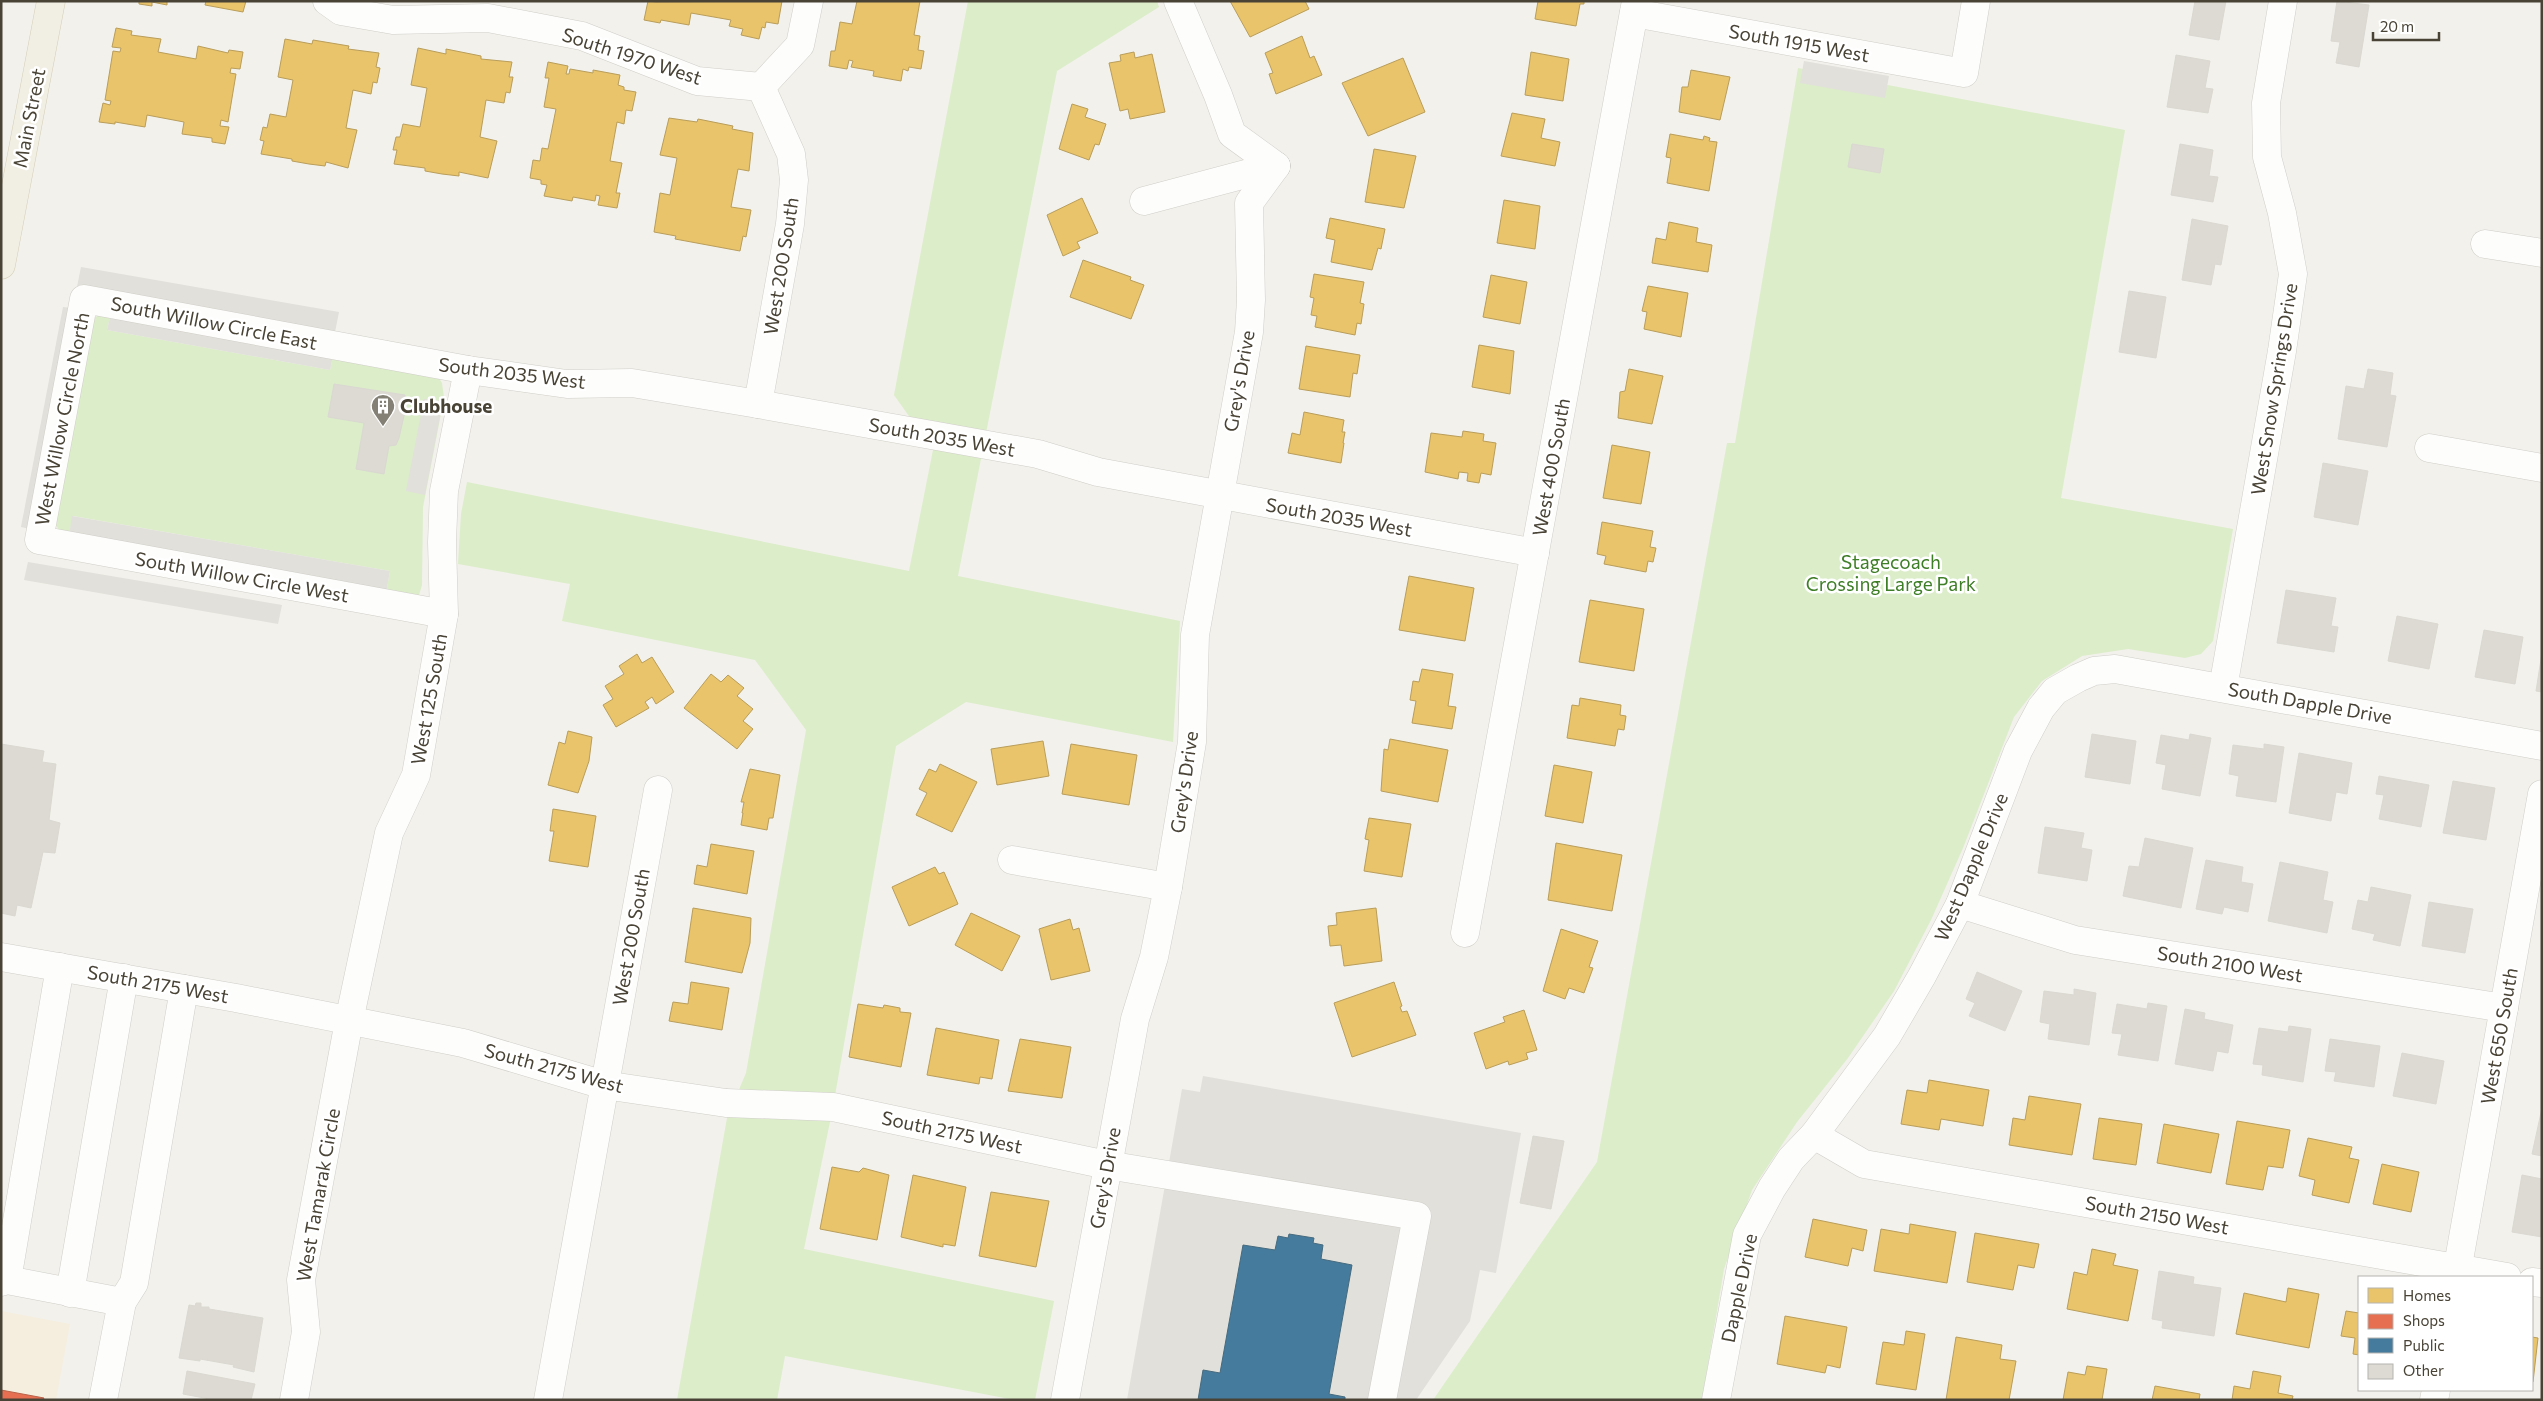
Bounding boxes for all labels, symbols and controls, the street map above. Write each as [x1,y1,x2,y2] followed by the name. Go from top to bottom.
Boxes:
[2373,10,2439,42] scale bar
[2380,17,2414,35] text: 20 m
[1727,19,1871,66] street label: South 1915 West
[559,22,705,89] street label: South 1970 West
[8,66,49,170] street label: Main Street
[758,196,803,336] street label: West 200 South
[2245,281,2302,497] street label: West Snow Springs Drive
[109,291,319,354] street label: South Willow Circle East
[30,310,93,528] street label: West Willow Circle North
[1218,328,1259,434] street label: Grey's Drive
[437,352,587,393] street label: South 2035 West
[370,393,396,427] building icon: Clubhouse
[400,394,492,417] place label: Clubhouse
[1527,396,1574,538] street label: West 400 South
[867,412,1017,461] street label: South 2035 West
[1264,492,1414,541] street label: South 2035 West
[133,546,351,607] street label: South Willow Circle West
[1806,550,1976,595] park label: Stagecoach Crossing Large Park
[406,631,451,766] street label: West 125 South
[2226,677,2394,728] street label: South Dapple Drive
[1165,729,1202,834] street label: Grey's Drive
[1929,789,2012,944] street label: West Dapple Drive
[607,867,654,1007] street label: West 200 South
[2156,941,2305,986] street label: South 2100 West
[86,960,231,1007] street label: South 2175 West
[2475,966,2522,1106] street label: West 650 South
[482,1038,626,1097] street label: South 2175 West
[880,1105,1025,1158] street label: South 2175 West
[291,1106,344,1283] street label: West Tamarak Circle
[1084,1125,1125,1231] street label: Grey's Drive
[2083,1191,2231,1239] street label: South 2150 West
[1716,1231,1761,1344] street label: Dapple Drive
[2358,1276,2533,1391] legend
[2403,1286,2451,1304] text: Homes
[2403,1311,2445,1329] text: Shops
[2403,1336,2445,1354] text: Public
[2403,1361,2444,1379] text: Other

